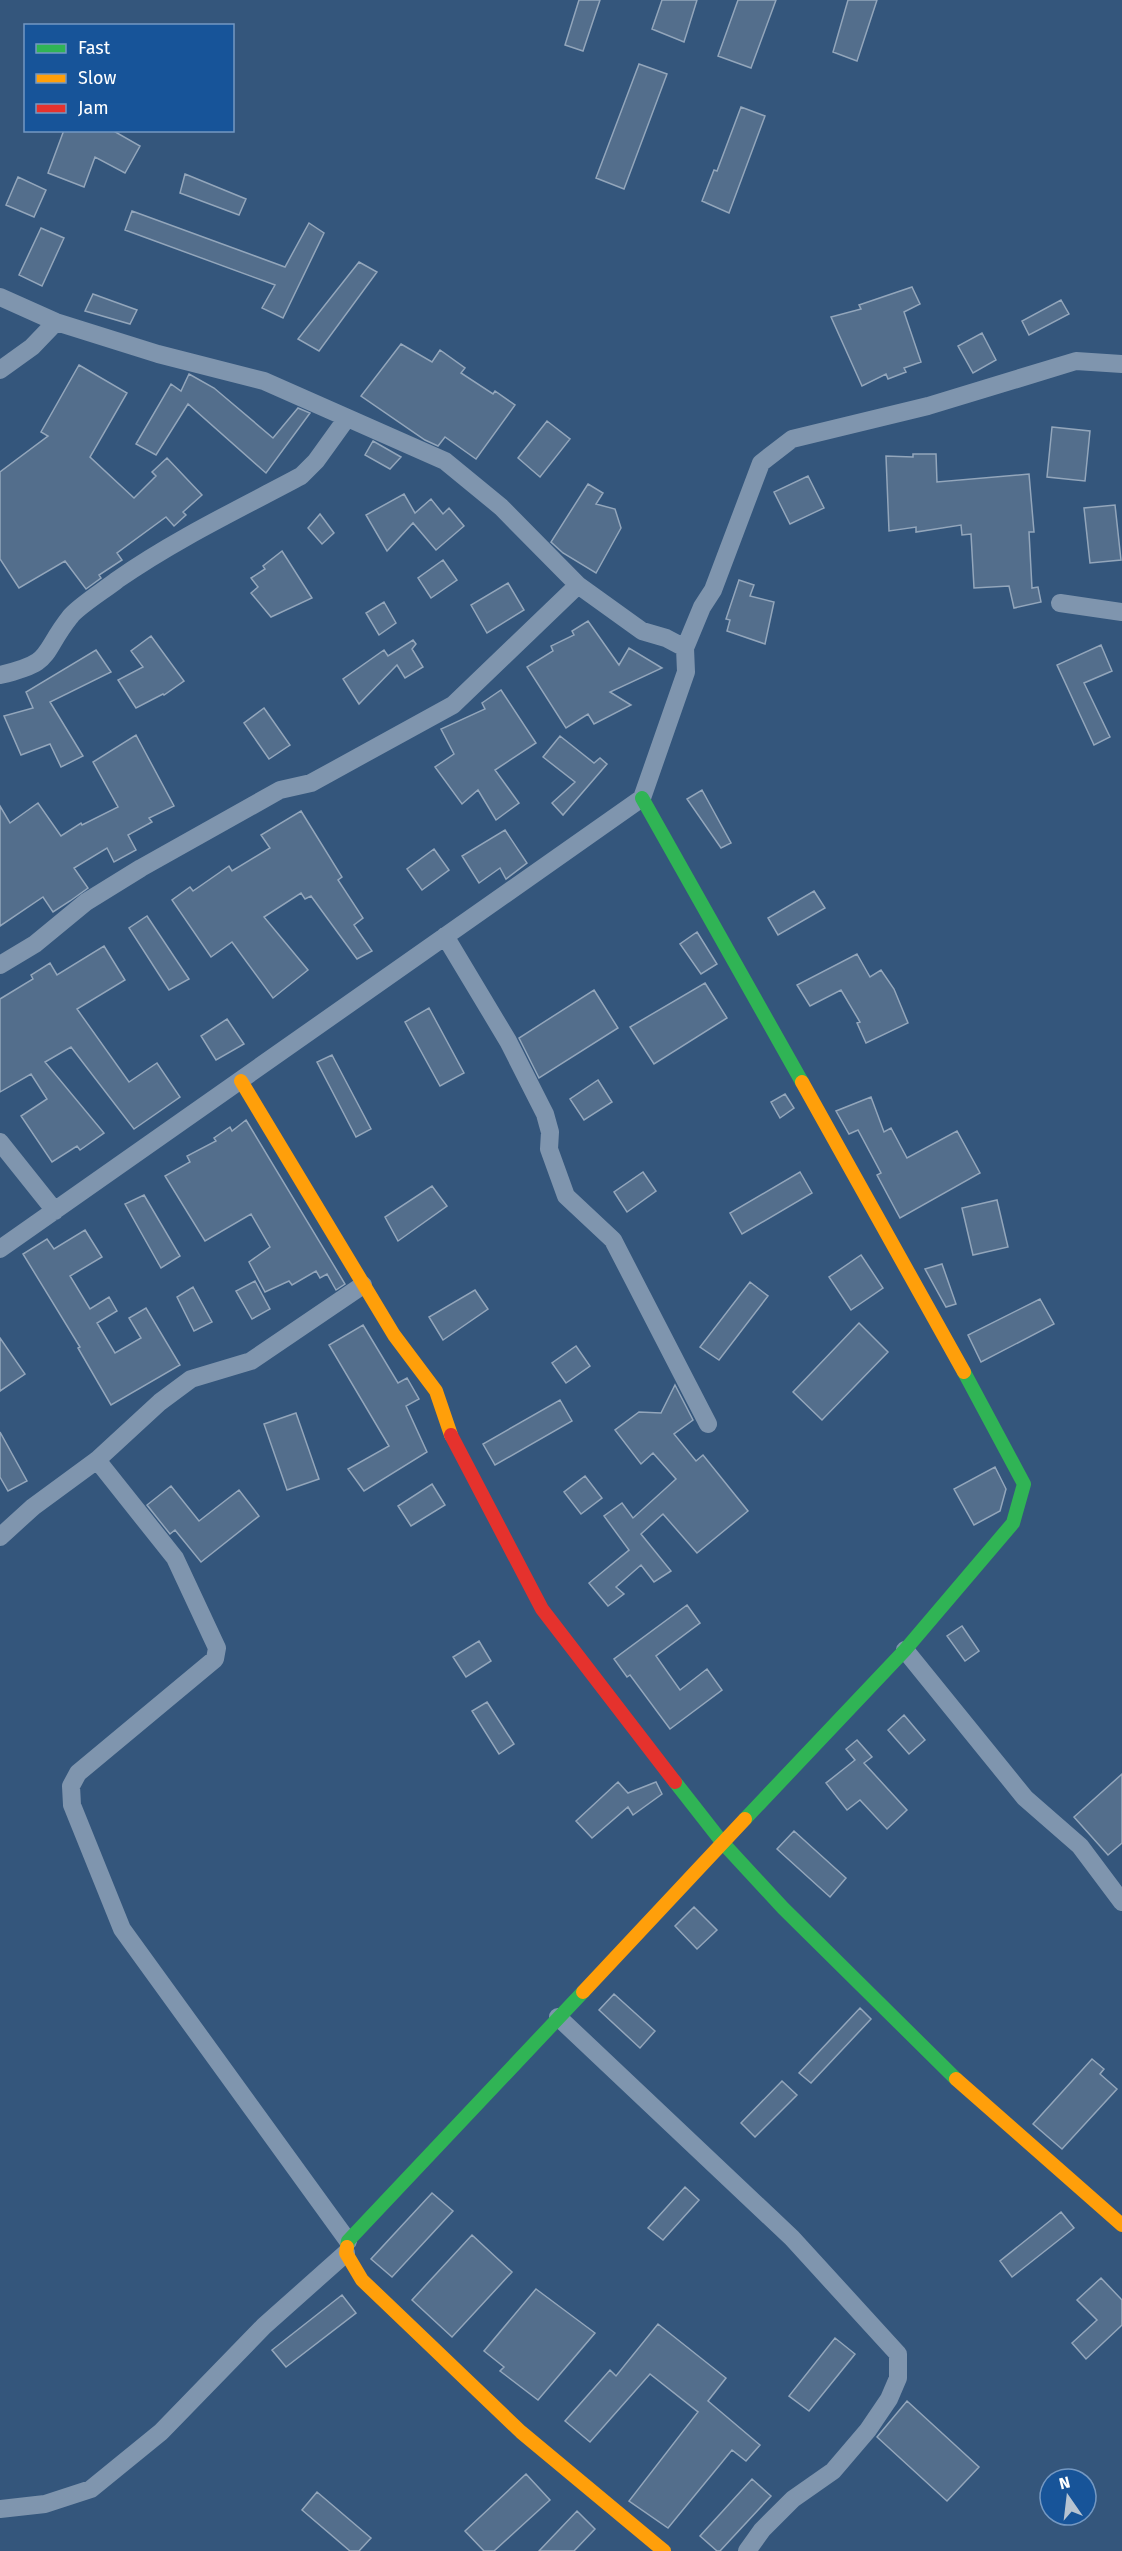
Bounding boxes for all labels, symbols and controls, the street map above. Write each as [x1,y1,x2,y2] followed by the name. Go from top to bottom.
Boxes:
[24,24,234,132] legend
[78,37,111,59] text: Fast
[78,67,117,89] text: Slow
[78,97,109,119] text: Jam
[1038,2467,1098,2527] north arrow
[1057,2472,1072,2493] text: N

